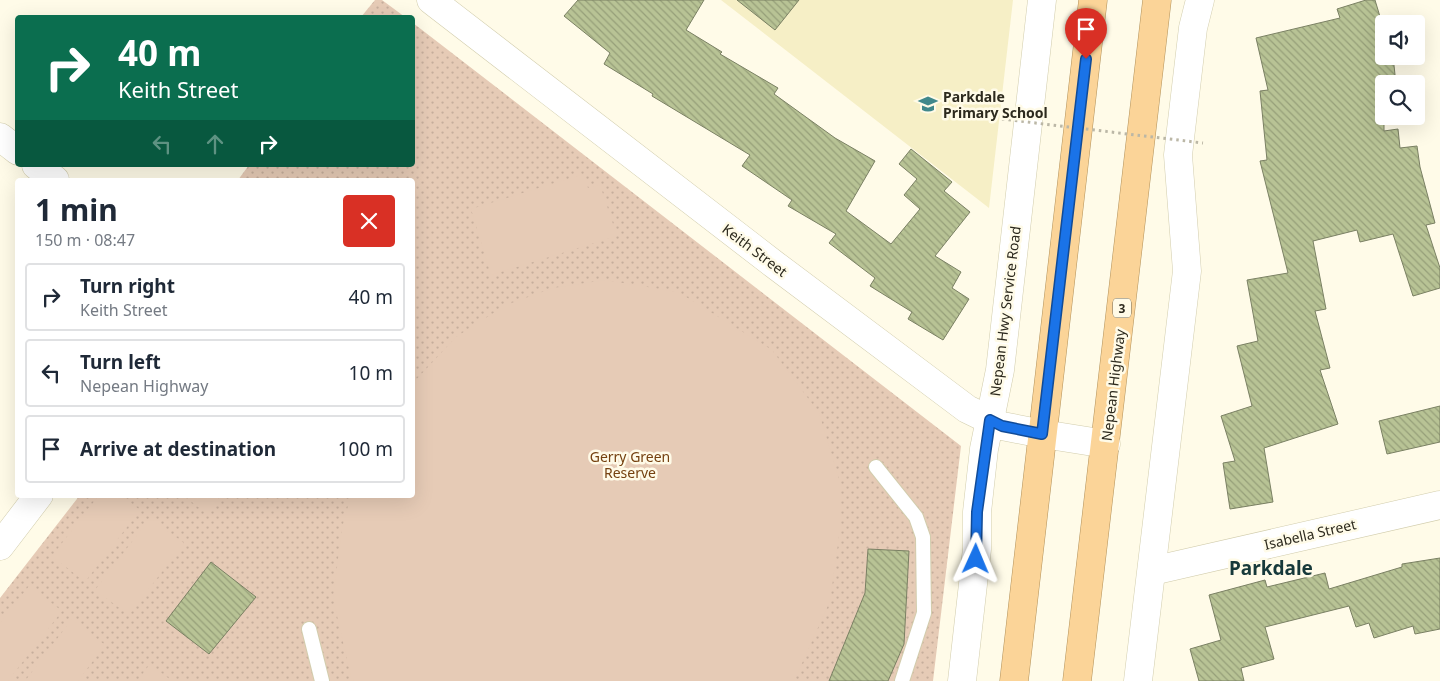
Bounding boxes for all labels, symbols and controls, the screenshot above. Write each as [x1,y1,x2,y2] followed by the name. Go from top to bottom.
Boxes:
[1065,8,1107,59] pin
[1072,15,1100,43] icon: arrive
[1375,15,1425,125] map controls
[1375,15,1425,65] button: sound
[118,29,201,76] text: 40 m
[35,35,100,100] icon: right
[118,74,238,104] text: Keith Street
[1375,75,1425,125] button: search
[943,87,1048,122] place label: Parkdale Primary School
[917,93,939,115] school or university icon: Parkdale Primary School
[148,130,176,158] icon: left
[201,130,229,158] icon: ahead
[254,130,282,158] icon: right
[35,189,118,230] text: 1 min
[343,195,395,247] button: close
[719,219,791,281] street label: Keith Street
[985,225,1025,397] street label: Nepean Hwy Service Road
[35,229,135,251] text: 150 m · 08:47
[80,273,175,299] text: Turn right
[37,283,65,311] icon: right
[349,284,393,310] text: 40 m
[1113,298,1131,318] road number: 3
[80,299,168,321] text: Keith Street
[1097,327,1129,442] street label: Nepean Highway
[80,349,161,375] text: Turn left
[37,359,65,387] icon: left
[349,360,393,386] text: 10 m
[80,375,209,397] text: Nepean Highway
[37,435,65,463] icon: arrive
[80,436,276,462] text: Arrive at destination
[338,436,393,462] text: 100 m
[590,447,670,482] park label: Gerry Green Reserve
[1262,514,1358,554] street label: Isabella Street
[949,532,1001,584] position arrow
[1229,555,1313,581] district label: Parkdale

